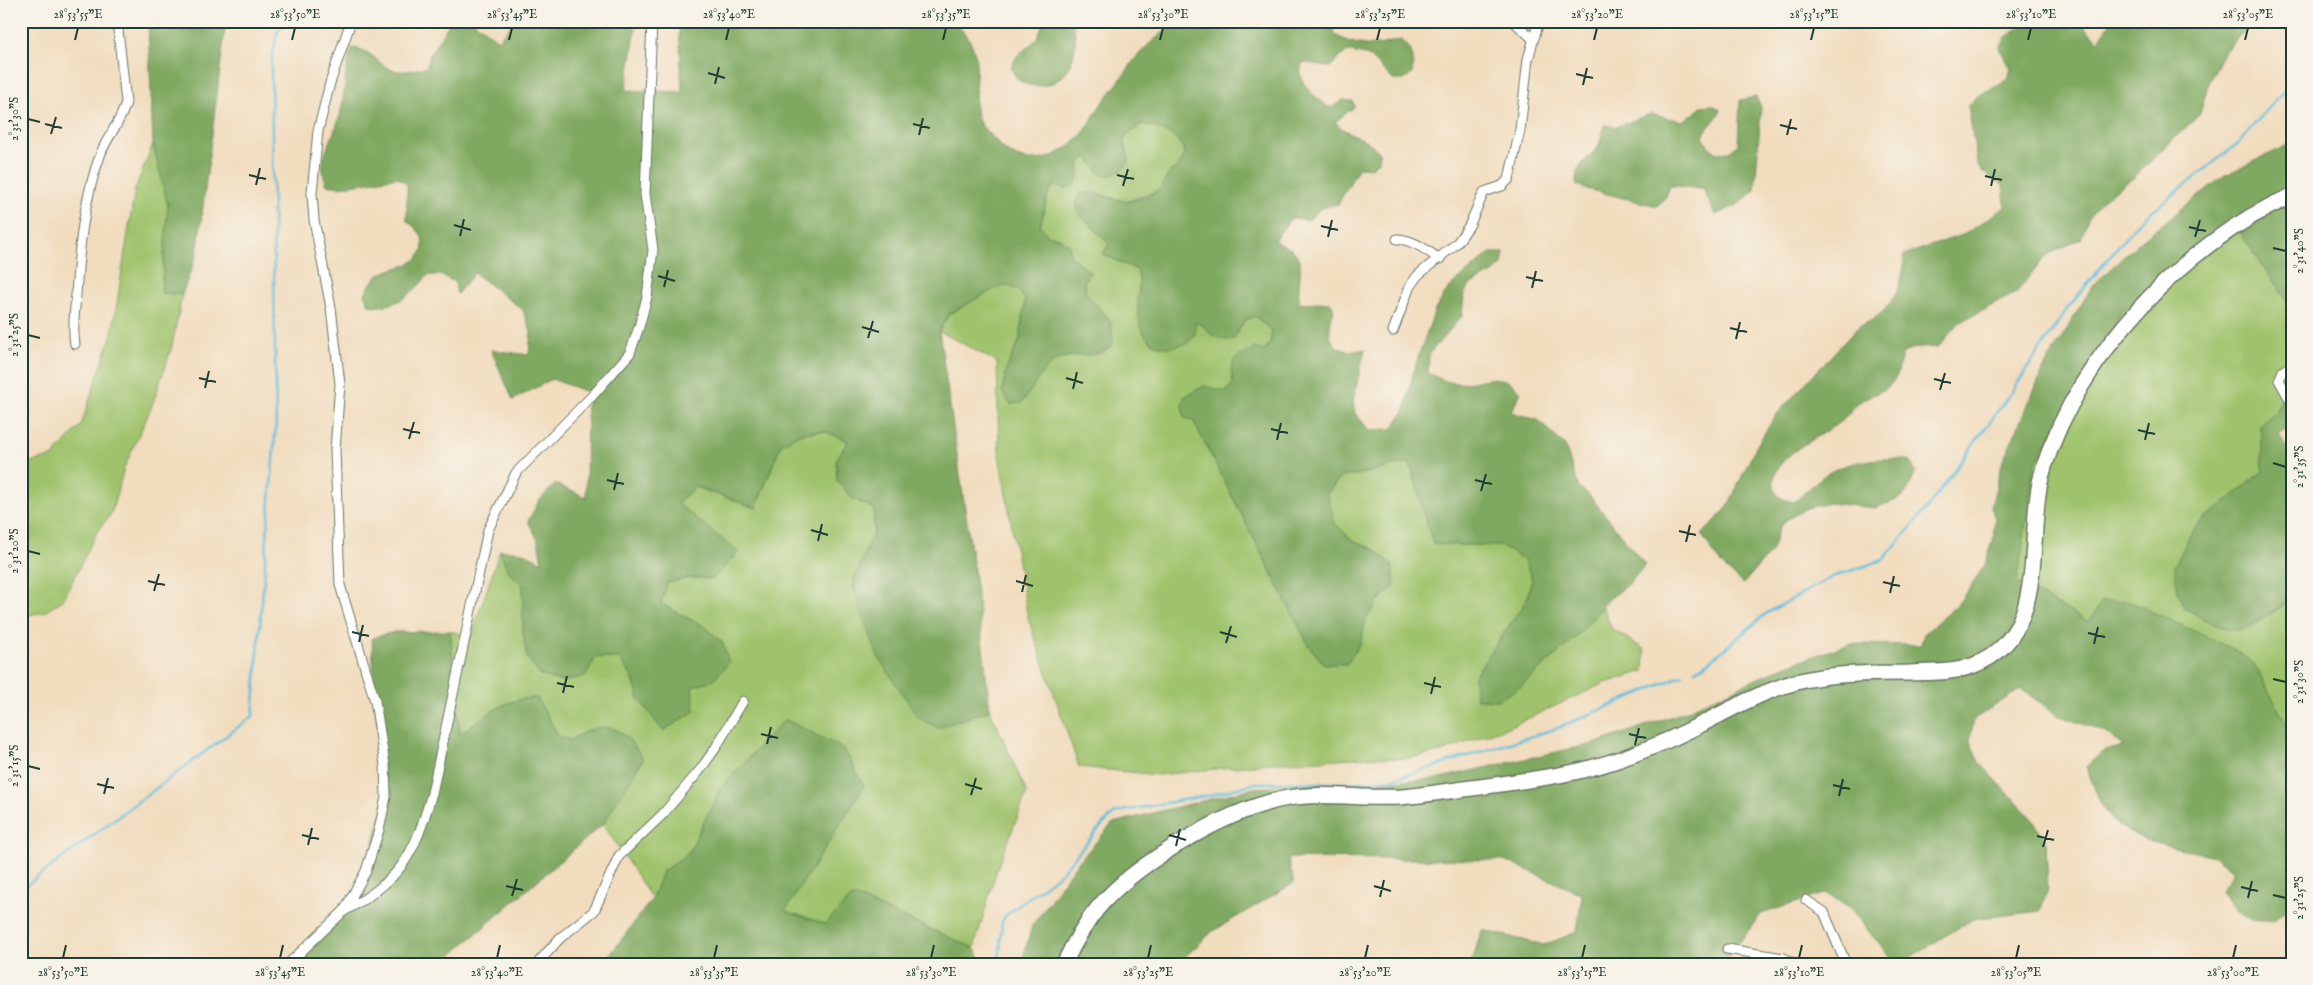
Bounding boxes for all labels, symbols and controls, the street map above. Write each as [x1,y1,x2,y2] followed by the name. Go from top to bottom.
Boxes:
[53,7,103,22] text: 28°53'55"E
[270,7,320,22] text: 28°53'50"E
[487,7,537,22] text: 28°53'45"E
[703,7,755,22] text: 28°53'40"E
[921,7,971,22] text: 28°53'35"E
[1138,7,1188,22] text: 28°53'30"E
[1355,7,1405,22] text: 28°53'25"E
[1571,7,1623,22] text: 28°53'20"E
[1789,7,1839,22] text: 28°53'15"E
[2006,7,2056,22] text: 28°53'10"E
[2223,7,2273,22] text: 28°53'05"E
[7,97,22,141] text: 2°31'30"S
[2292,228,2307,274] text: 2°31'40"S
[7,313,22,357] text: 2°31'25"S
[2292,446,2307,488] text: 2°31'35"S
[7,528,22,574] text: 2°31'20"S
[2292,660,2307,704] text: 2°31'30"S
[7,745,22,787] text: 2°31'15"S
[2292,876,2307,920] text: 2°31'25"S
[38,965,88,980] text: 28°53'50"E
[255,965,305,980] text: 28°53'45"E
[471,965,523,980] text: 28°53'40"E
[689,965,739,980] text: 28°53'35"E
[906,965,956,980] text: 28°53'30"E
[1123,965,1173,980] text: 28°53'25"E
[1339,965,1391,980] text: 28°53'20"E
[1557,965,1607,980] text: 28°53'15"E
[1774,965,1824,980] text: 28°53'10"E
[1991,965,2041,980] text: 28°53'05"E
[2207,965,2259,980] text: 28°53'00"E

